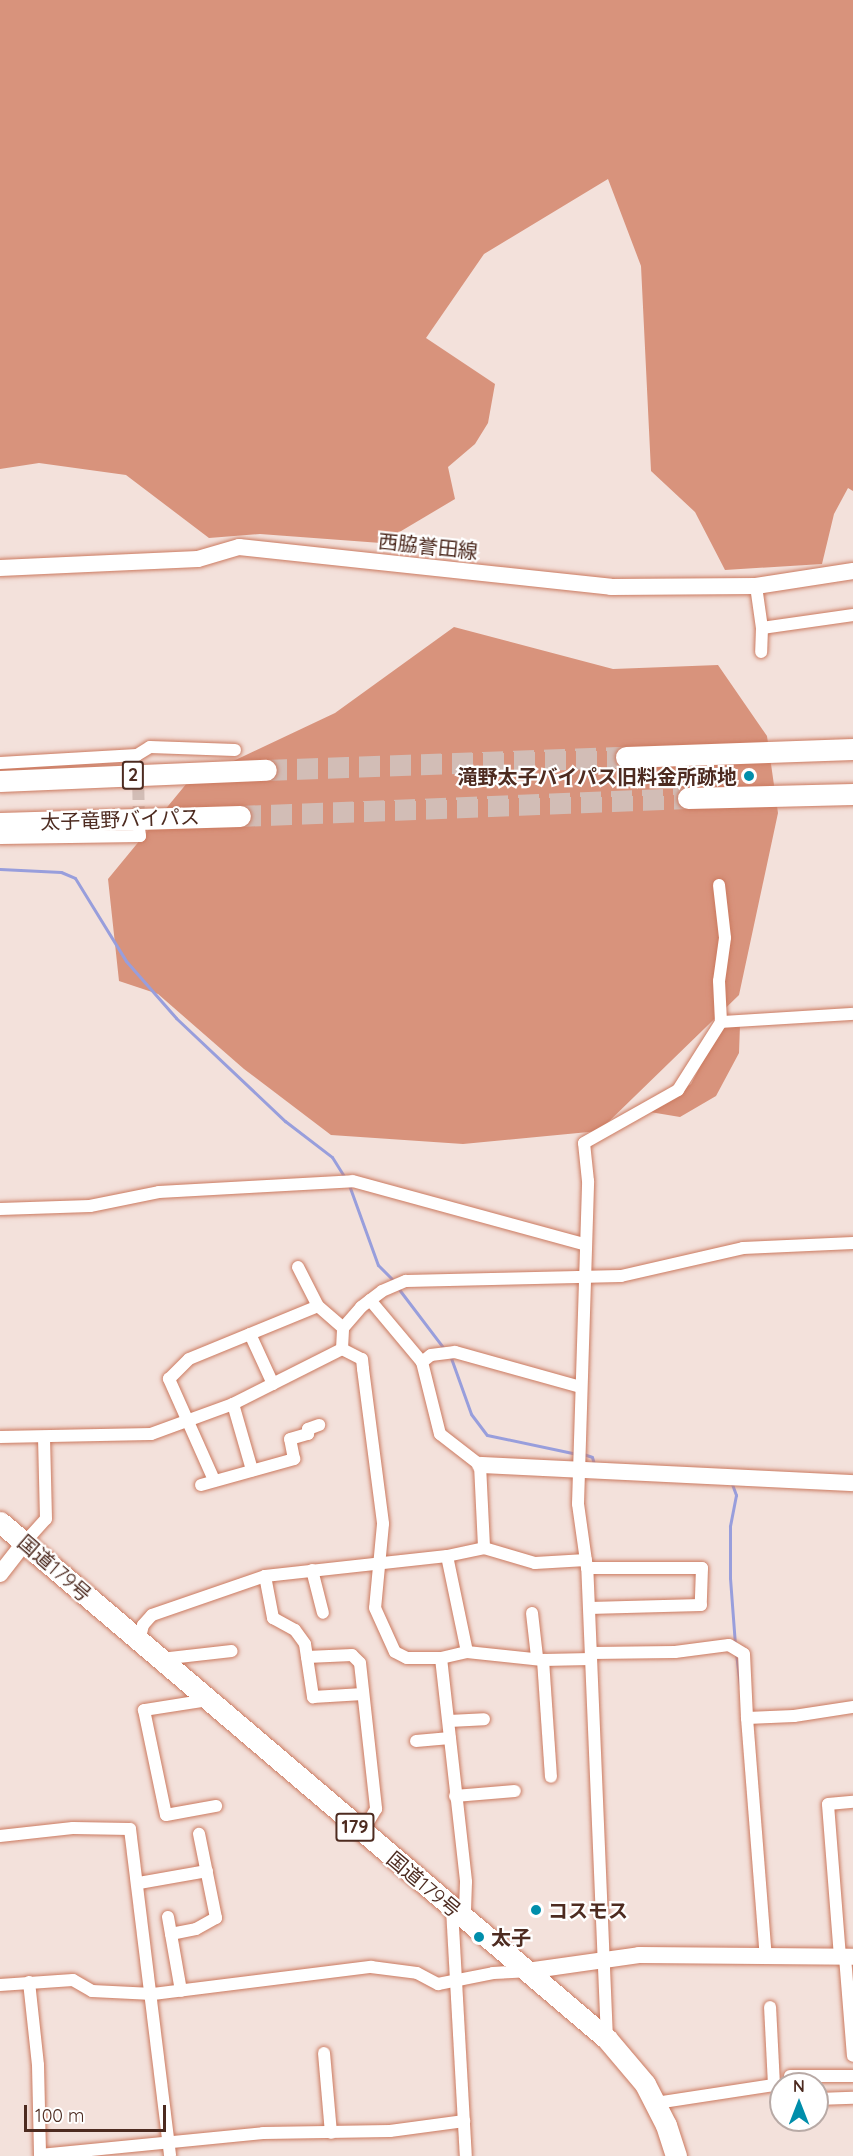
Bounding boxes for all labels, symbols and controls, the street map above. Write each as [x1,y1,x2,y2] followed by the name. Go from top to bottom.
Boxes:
[377,529,479,563] street label: 西脇誉田線
[121,760,145,790] road number: 2
[457,764,737,788] place label: 滝野太子バイパス旧料金所跡地
[742,769,756,783] marker: 滝野太子バイパス旧料金所跡地
[40,804,200,834] street label: 太子竜野バイパス
[14,1530,96,1606] street label: 国道179号
[334,1812,376,1842] road number: 179
[382,1846,466,1922] street label: 国道179号
[548,1898,628,1922] place label: コスモス
[529,1903,543,1917] marker: コスモス
[491,1925,531,1949] place label: 太子
[472,1930,486,1944] marker: 太子
[769,2072,829,2132] north arrow
[793,2076,805,2096] text: N
[27,2093,170,2131] scale bar
[35,2104,84,2127] text: 100 m

